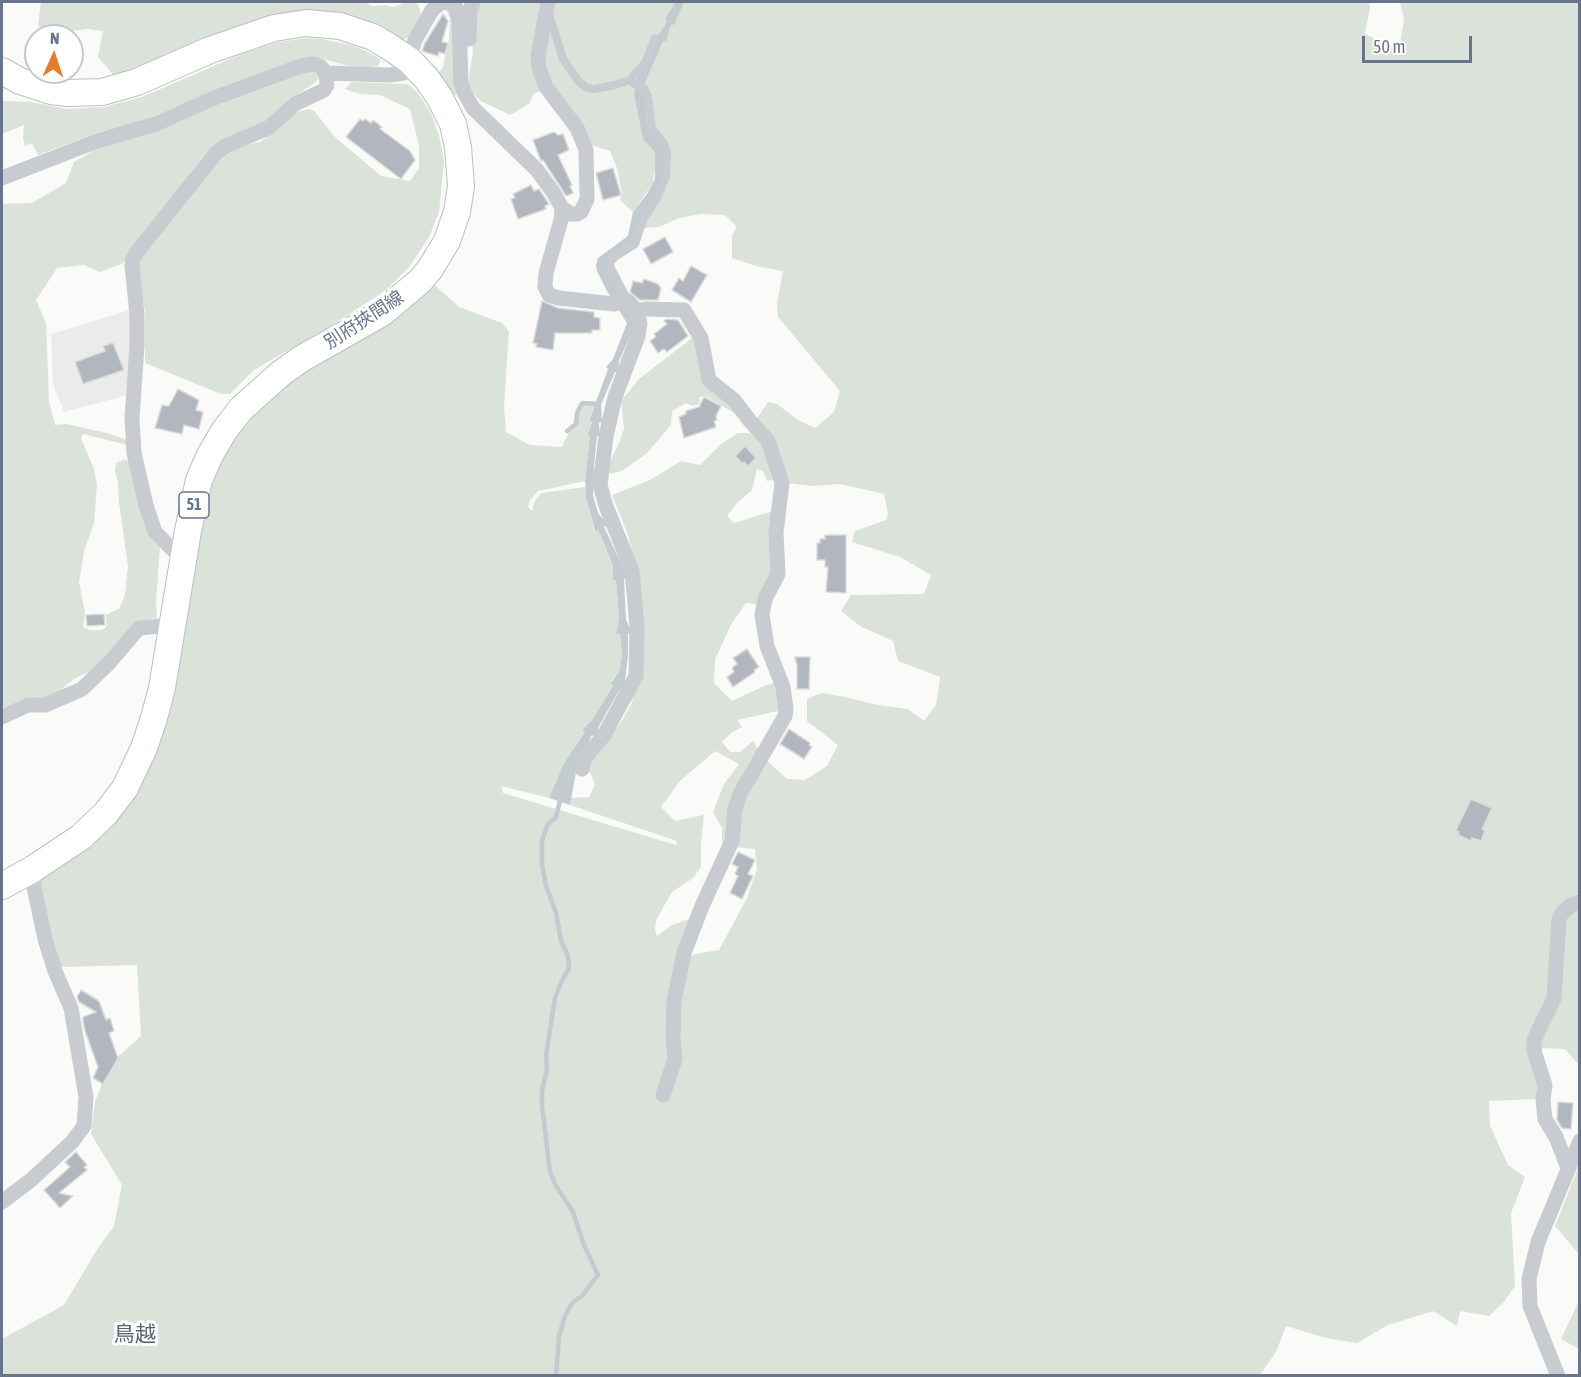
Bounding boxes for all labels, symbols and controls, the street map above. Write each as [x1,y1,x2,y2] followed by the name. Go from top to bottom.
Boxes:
[24,24,84,84] north arrow
[1365,24,1474,62] scale bar
[50,29,60,47] text: N
[1373,36,1405,57] text: 50 m
[320,286,408,354] street label: 別府挾間線
[179,492,209,518] road number: 51
[114,1321,156,1347] district label: 鳥越

